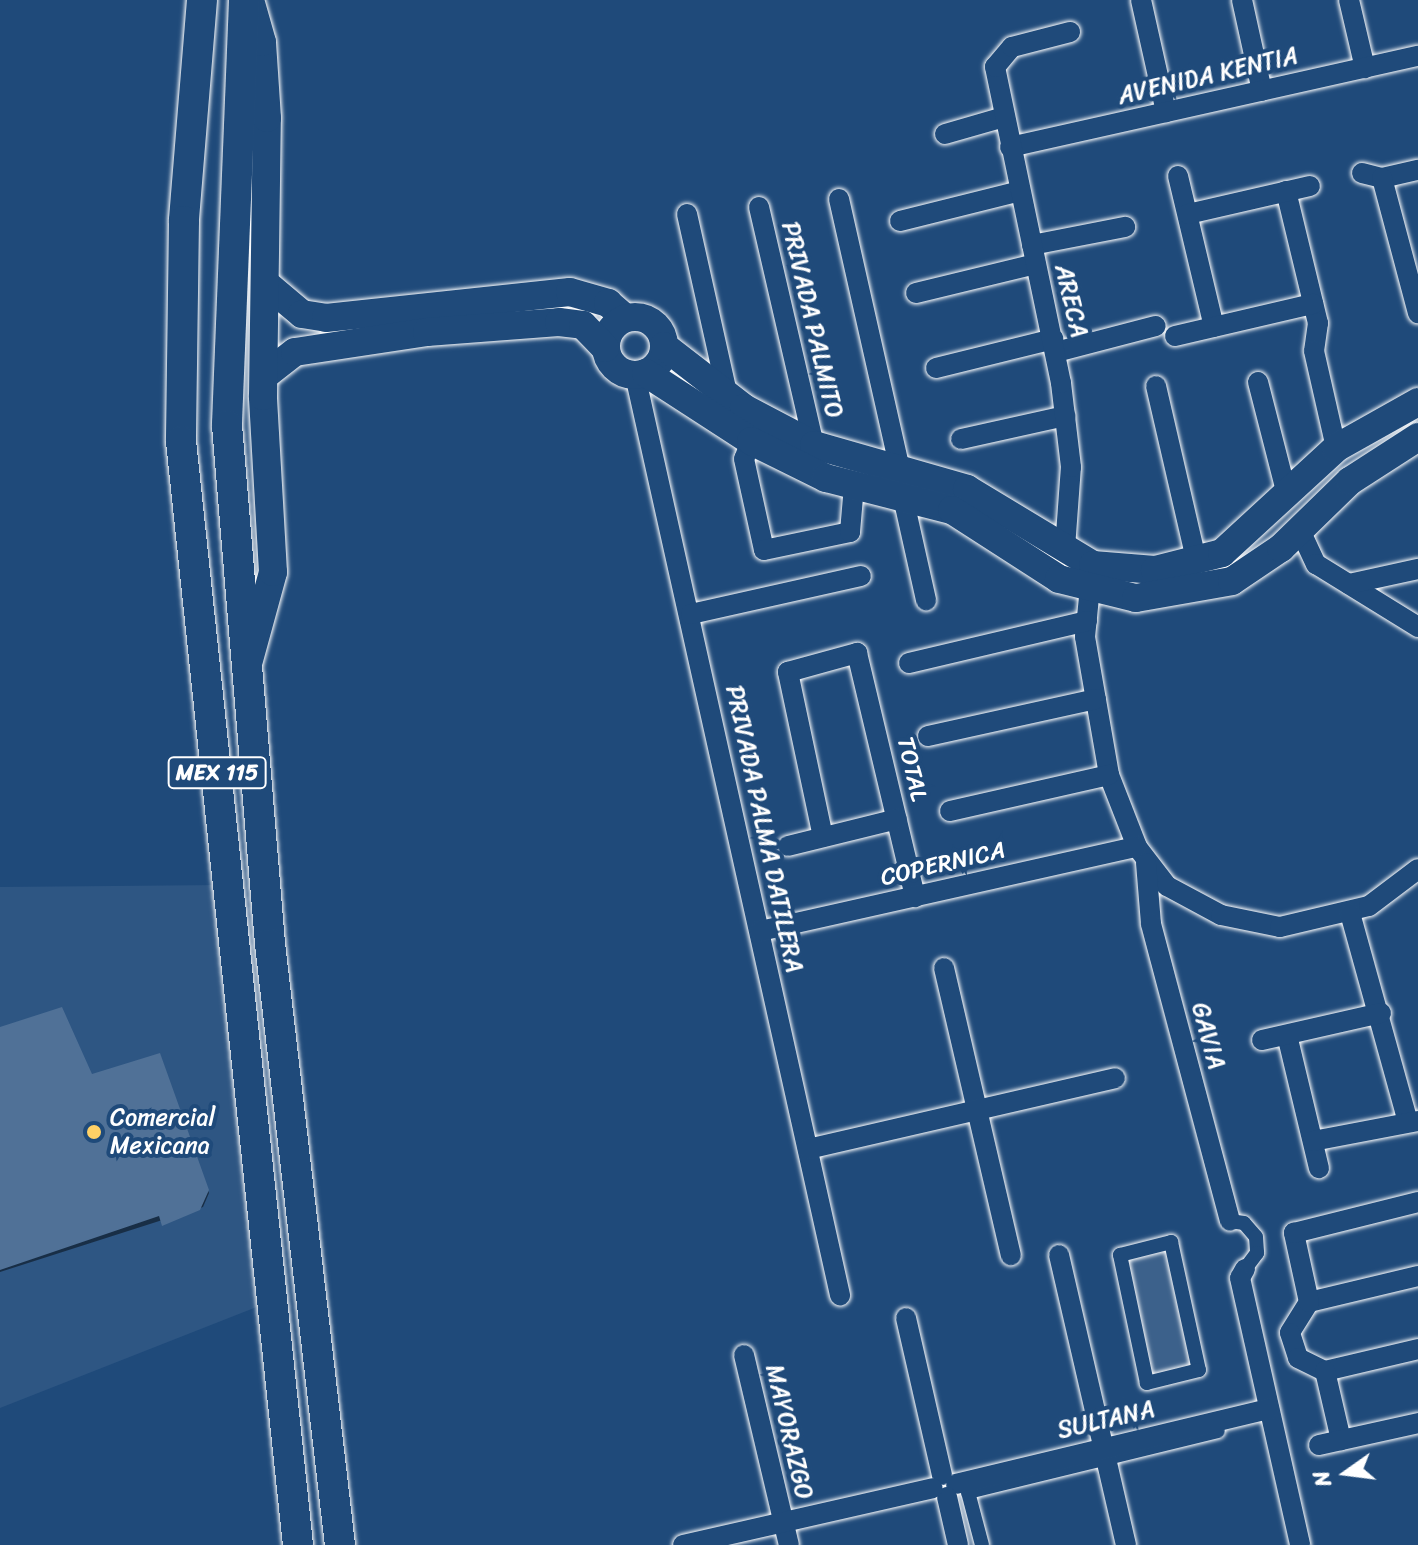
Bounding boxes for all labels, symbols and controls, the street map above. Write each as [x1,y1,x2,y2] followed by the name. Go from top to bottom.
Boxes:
[1115,41,1301,111] street label: AVENIDA KENTIA
[776,220,848,420] street label: PRIVADA PALMITO
[1049,262,1093,340] street label: ARECA
[720,684,808,974] street label: PRIVADA PALMA DATILERA
[891,734,933,804] street label: TOTAL
[167,755,267,791] road number: MEX 115
[878,836,1008,892] street label: COPERNICA
[1185,999,1231,1073] street label: GAVIA
[110,1104,215,1160] place label: Comercial Mexicana
[85,1123,103,1141] marker: Comercial Mexicana
[759,1362,819,1502] street label: MAYORAZGO
[1055,1395,1157,1445] street label: SULTANA
[1306,1433,1386,1513] north arrow
[1301,1467,1343,1491] text: N

